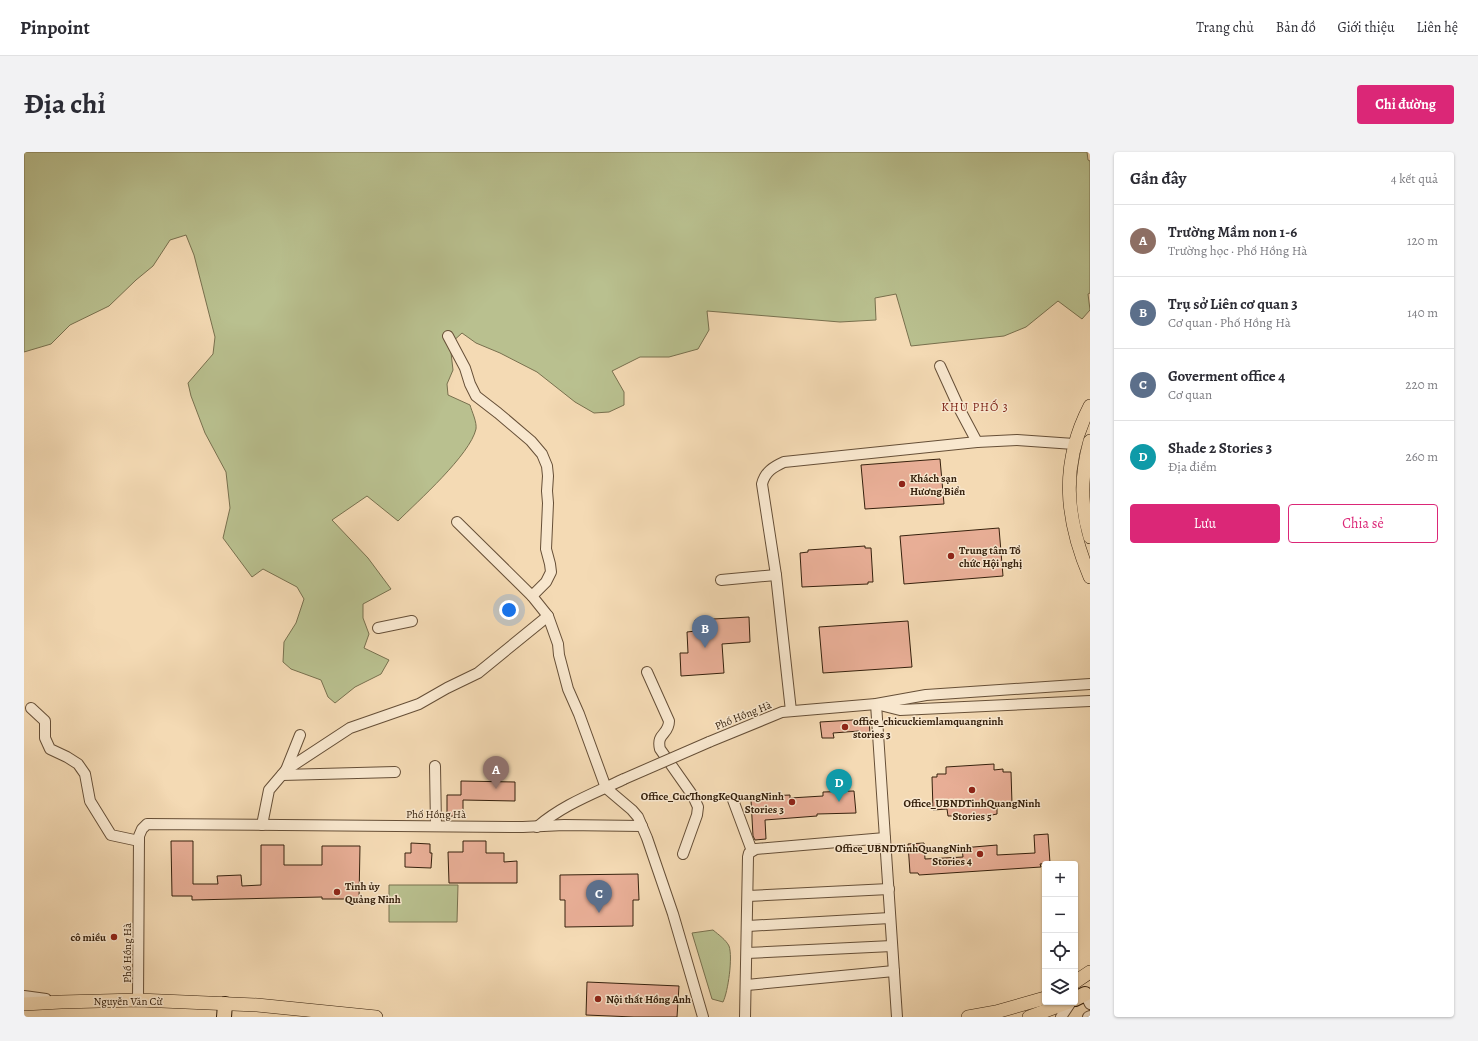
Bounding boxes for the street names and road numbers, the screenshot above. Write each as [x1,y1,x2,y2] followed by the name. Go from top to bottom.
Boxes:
[713,697,775,734] street label: Phố Hồng Hà
[406,807,467,822] street label: Phố Hồng Hà
[120,922,135,983] street label: Phố Hồng Hà
[93,994,163,1009] street label: Nguyễn Văn Cừ

